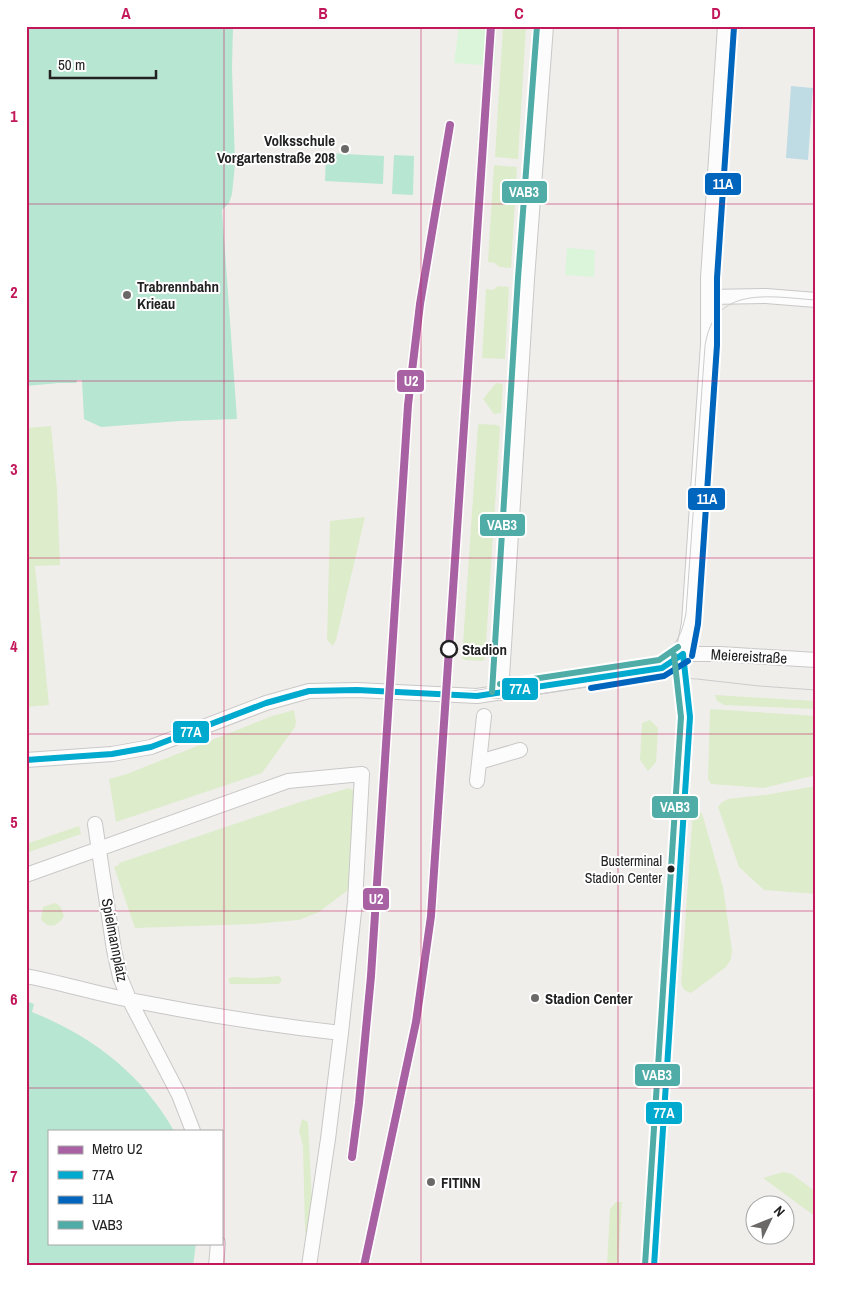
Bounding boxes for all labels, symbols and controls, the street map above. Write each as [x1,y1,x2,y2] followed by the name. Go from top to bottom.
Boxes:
[121,2,131,24] text: A
[318,2,328,24] text: B
[514,2,524,24] text: C
[711,2,721,24] text: D
[50,48,156,80] scale bar
[58,54,85,75] text: 50 m
[10,105,18,127] text: 1
[217,130,335,168] place label: Volksschule Vorgartenstraße 208
[339,143,351,155] marker: Volksschule Vorgartenstraße 208
[704,172,742,196] line badge: 11A
[713,175,734,193] text: 11A
[501,180,548,204] line badge: VAB3
[509,183,539,201] text: VAB3
[137,276,219,314] place label: Trabrennbahn Krieau
[10,281,18,303] text: 2
[121,289,133,301] marker: Trabrennbahn Krieau
[396,369,425,393] line badge: U2
[404,372,418,390] text: U2
[10,458,18,480] text: 3
[687,487,726,511] line badge: 11A
[697,490,718,508] text: 11A
[479,513,526,537] line badge: VAB3
[487,516,517,534] text: VAB3
[10,635,18,657] text: 4
[462,639,507,660] place label: Stadion
[440,640,458,658] marker: Stadion
[710,644,788,668] street label: Meiereistraße
[501,677,539,701] line badge: 77A
[509,680,531,698] text: 77A
[172,720,210,744] line badge: 77A
[180,723,202,741] text: 77A
[651,795,699,819] line badge: VAB3
[660,798,690,816] text: VAB3
[10,811,18,833] text: 5
[585,852,662,887] place label: Busterminal Stadion Center
[666,864,676,874] marker: Busterminal Stadion Center
[362,887,390,911] line badge: U2
[369,890,383,908] text: U2
[97,896,133,984] street label: Spielmannplatz
[10,988,18,1010] text: 6
[545,988,633,1009] place label: Stadion Center
[529,992,541,1004] marker: Stadion Center
[634,1063,681,1087] line badge: VAB3
[642,1066,672,1084] text: VAB3
[645,1101,683,1125] line badge: 77A
[653,1104,675,1122] text: 77A
[48,1130,222,1244] legend
[92,1138,143,1159] text: Metro U2
[92,1164,115,1185] text: 77A
[10,1165,18,1187] text: 7
[441,1172,481,1193] place label: FITINN
[425,1176,437,1188] marker: FITINN
[92,1188,114,1209] text: 11A
[744,1194,794,1244] north arrow
[770,1202,789,1220] text: N
[92,1214,123,1235] text: VAB3

